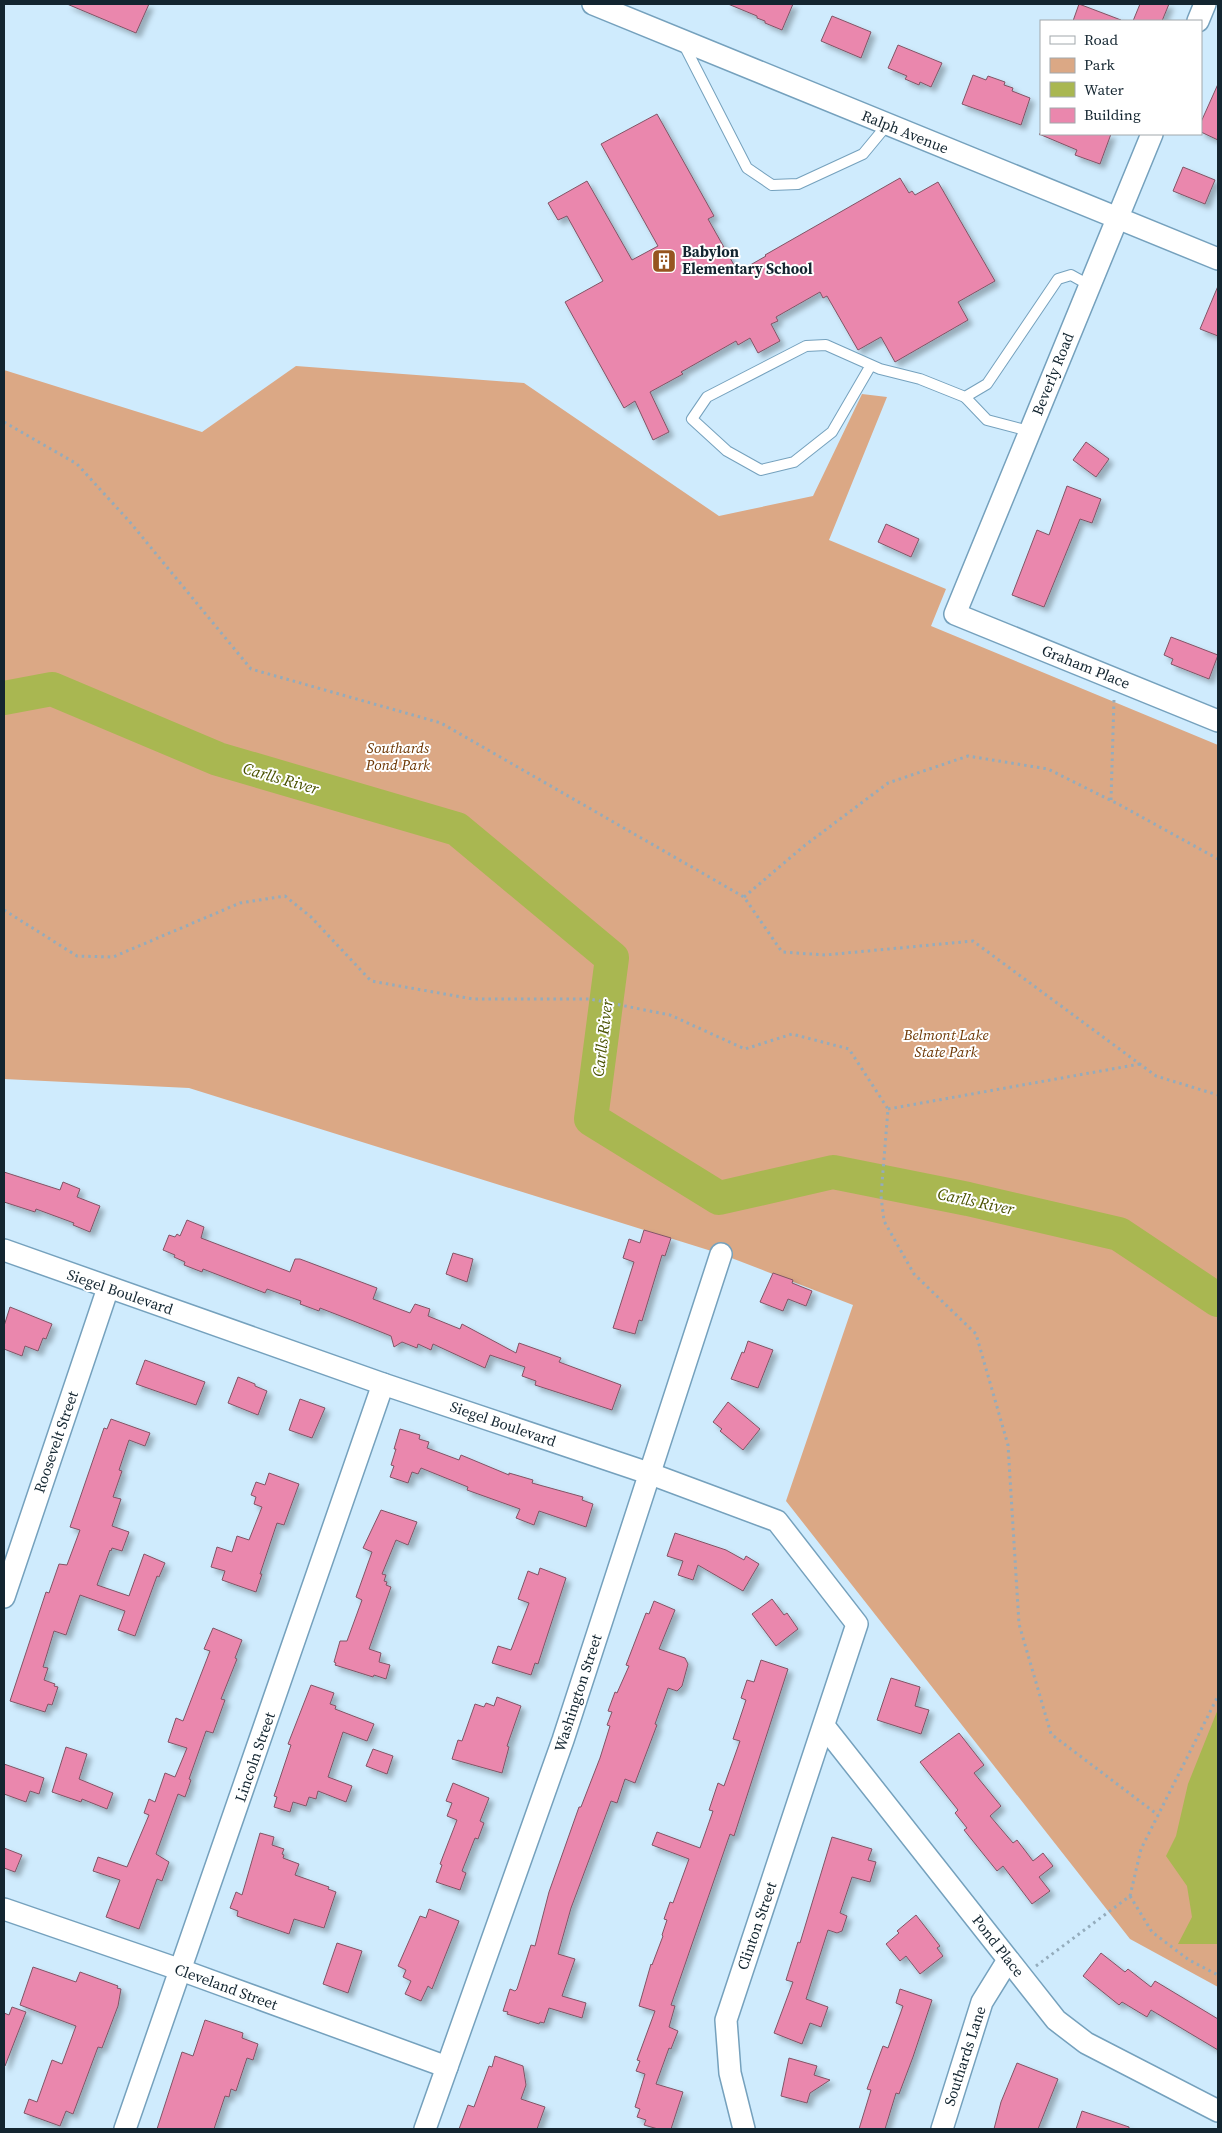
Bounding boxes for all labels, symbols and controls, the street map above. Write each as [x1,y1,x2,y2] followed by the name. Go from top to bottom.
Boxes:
[1040,20,1202,135] legend
[1084,29,1118,50] text: Road
[1084,54,1116,75] text: Park
[1084,79,1125,100] text: Water
[1084,104,1141,125] text: Building
[859,105,952,159] street label: Ralph Avenue
[682,241,813,279] place label: Babylon Elementary School
[651,248,677,274] building icon: Babylon Elementary School
[1026,329,1079,418] street label: Beverly Road
[1039,639,1134,694] street label: Graham Place
[365,737,431,775] park label: Southards Pond Park
[241,757,322,799] water label: Carlls River
[586,997,618,1078] water label: Carlls River
[903,1024,989,1062] park label: Belmont Lake State Park
[936,1182,1017,1220] water label: Carlls River
[64,1264,176,1320] street label: Siegel Boulevard
[28,1388,83,1496] street label: Roosevelt Street
[447,1396,559,1452] street label: Siegel Boulevard
[549,1631,606,1754] street label: Washington Street
[229,1709,280,1805] street label: Lincoln Street
[732,1879,781,1973] street label: Clinton Street
[967,1910,1030,1981] street label: Pond Place
[172,1958,281,2015] street label: Cleveland Street
[938,2003,991,2109] street label: Southards Lane

